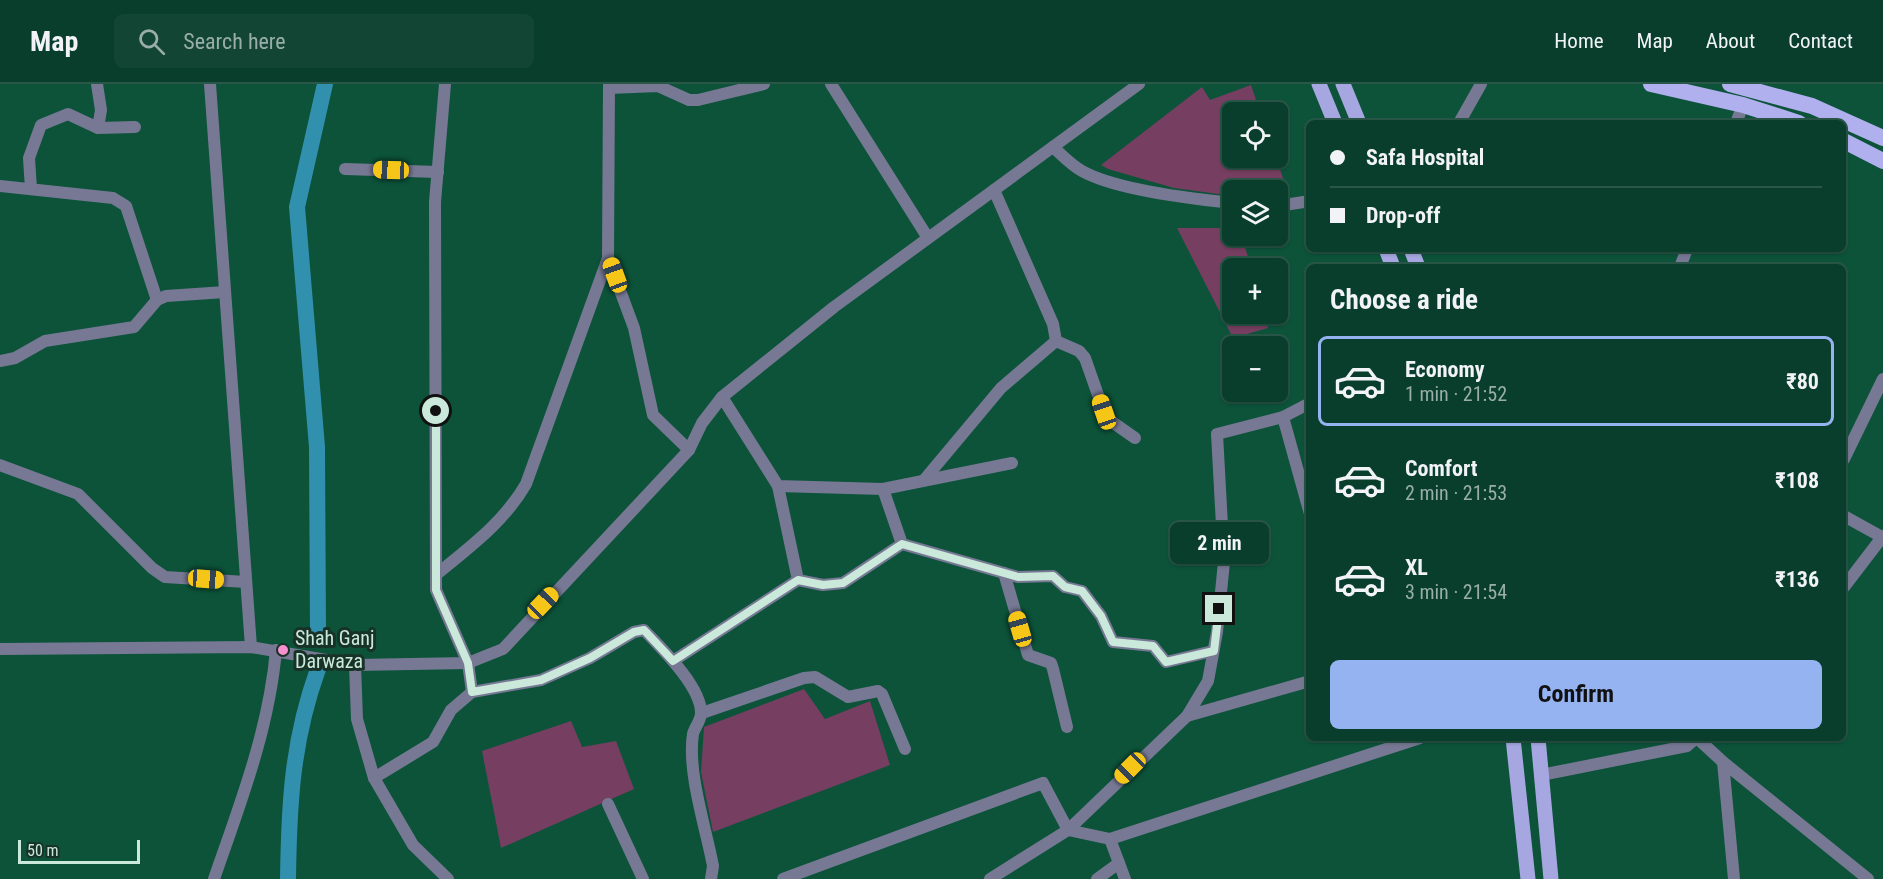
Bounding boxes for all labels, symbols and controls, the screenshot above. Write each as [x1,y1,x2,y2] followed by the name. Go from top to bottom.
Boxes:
[114,14,534,68] search box
[30,25,78,58] text: Map
[135,25,168,58] icon: search
[183,29,286,54] text: Search here
[1554,29,1604,53] text: Home
[1637,29,1673,53] text: Map
[1706,29,1755,53] text: About
[1788,29,1853,53] text: Contact
[1222,102,1288,402] map controls
[1222,102,1288,168] button: locate
[1366,145,1484,170] text: Safa Hospital
[373,160,409,180] car
[1222,180,1288,246] button: layers
[1366,203,1440,228] text: Drop-off
[600,255,630,295] car
[1222,258,1288,324] button: +
[1330,284,1478,316] text: Choose a ride
[1222,336,1288,402] button: −
[1333,354,1387,408] icon: car
[1405,357,1485,382] text: Economy
[1786,369,1819,394] text: ₹80
[1405,382,1507,406] text: 1 min · 21:52
[1090,392,1118,432] car
[422,397,449,424] route start
[1333,453,1387,507] icon: car
[1405,456,1478,481] text: Comfort
[1775,468,1819,493] text: ₹108
[1405,481,1507,505] text: 2 min · 21:53
[1170,522,1268,564] callout: 2 min
[1197,531,1242,555] text: 2 min
[1333,552,1387,606] icon: car
[1405,555,1428,580] text: XL
[1775,567,1819,592] text: ₹136
[187,569,225,589] car
[1405,580,1507,604] text: 3 min · 21:54
[524,584,562,622] car
[1205,595,1232,622] route end
[1006,609,1034,649] car
[295,626,374,673] place label: Shah Ganj Darwaza
[276,643,290,657] marker: Shah Ganj Darwaza
[1330,660,1822,729] button: Confirm
[1111,749,1149,787] car
[18,837,140,864] scale bar
[27,841,59,860] text: 50 m

